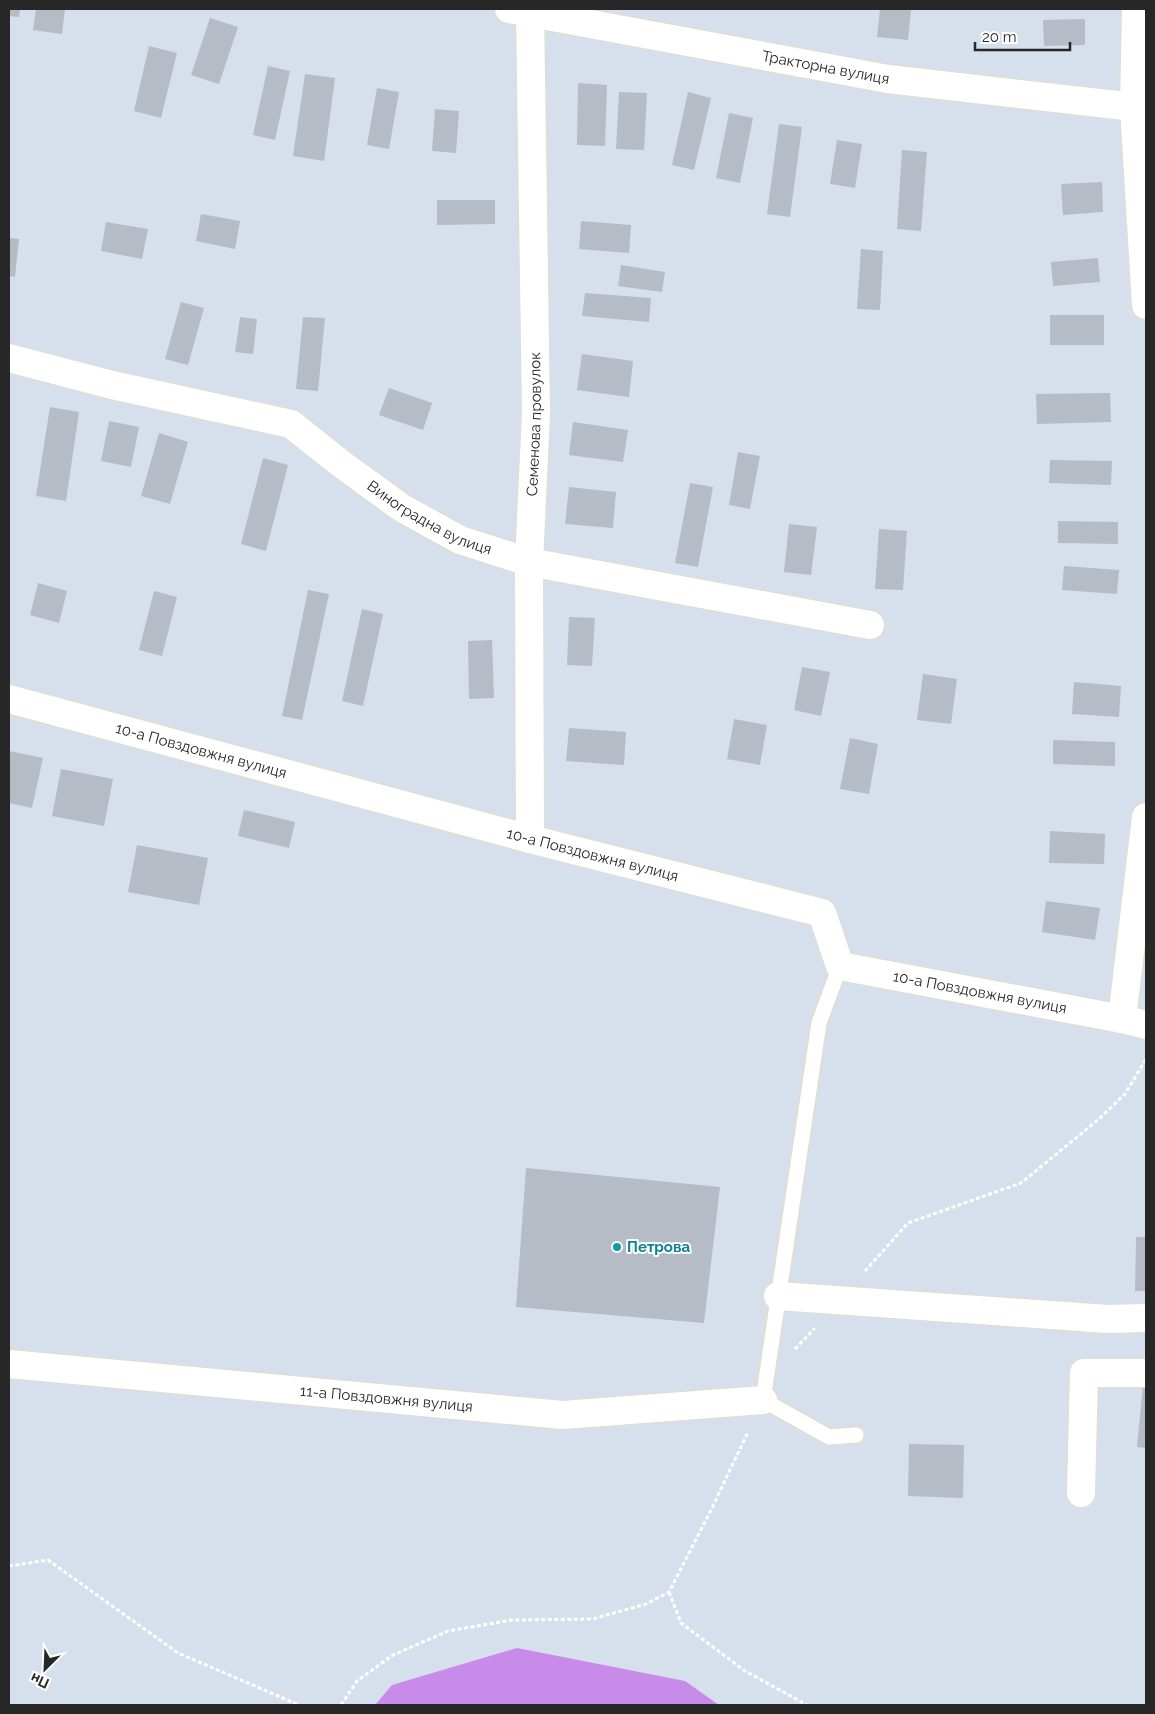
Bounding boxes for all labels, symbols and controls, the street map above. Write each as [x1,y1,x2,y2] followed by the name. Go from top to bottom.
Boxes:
[975,20,1070,52] scale bar
[982,28,1017,46] text: 20 m
[760,47,891,88] street label: Тракторна вулиця
[523,352,545,497] street label: Семенова провулок
[364,477,494,559] street label: Виноградна вулиця
[114,719,289,782] street label: 10-а Повздовжня вулиця
[505,824,680,885] street label: 10-а Повздовжня вулиця
[891,967,1068,1017] street label: 10-а Повздовжня вулиця
[627,1238,690,1256] place label: Петрова
[611,1241,623,1253] marker: Петрова
[299,1382,474,1416] street label: 11-а Повздовжня вулиця
[20,1644,70,1694] north arrow
[28,1670,51,1692] text: Пн

